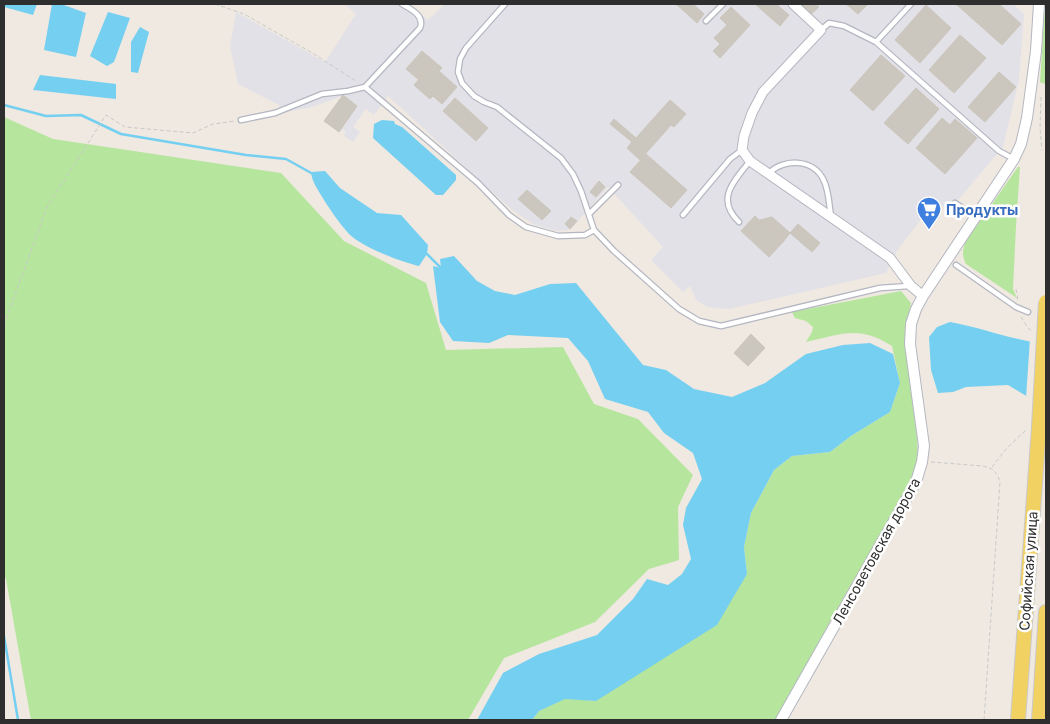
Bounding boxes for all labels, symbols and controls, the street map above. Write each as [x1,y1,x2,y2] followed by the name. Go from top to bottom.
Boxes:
[916,196,942,230] supermarket icon: Продукты
[946,201,1018,218] place label: Продукты
[829,475,923,627] street label: Ленсоветовская дорога
[1015,511,1041,631] street label: Софийская улица

